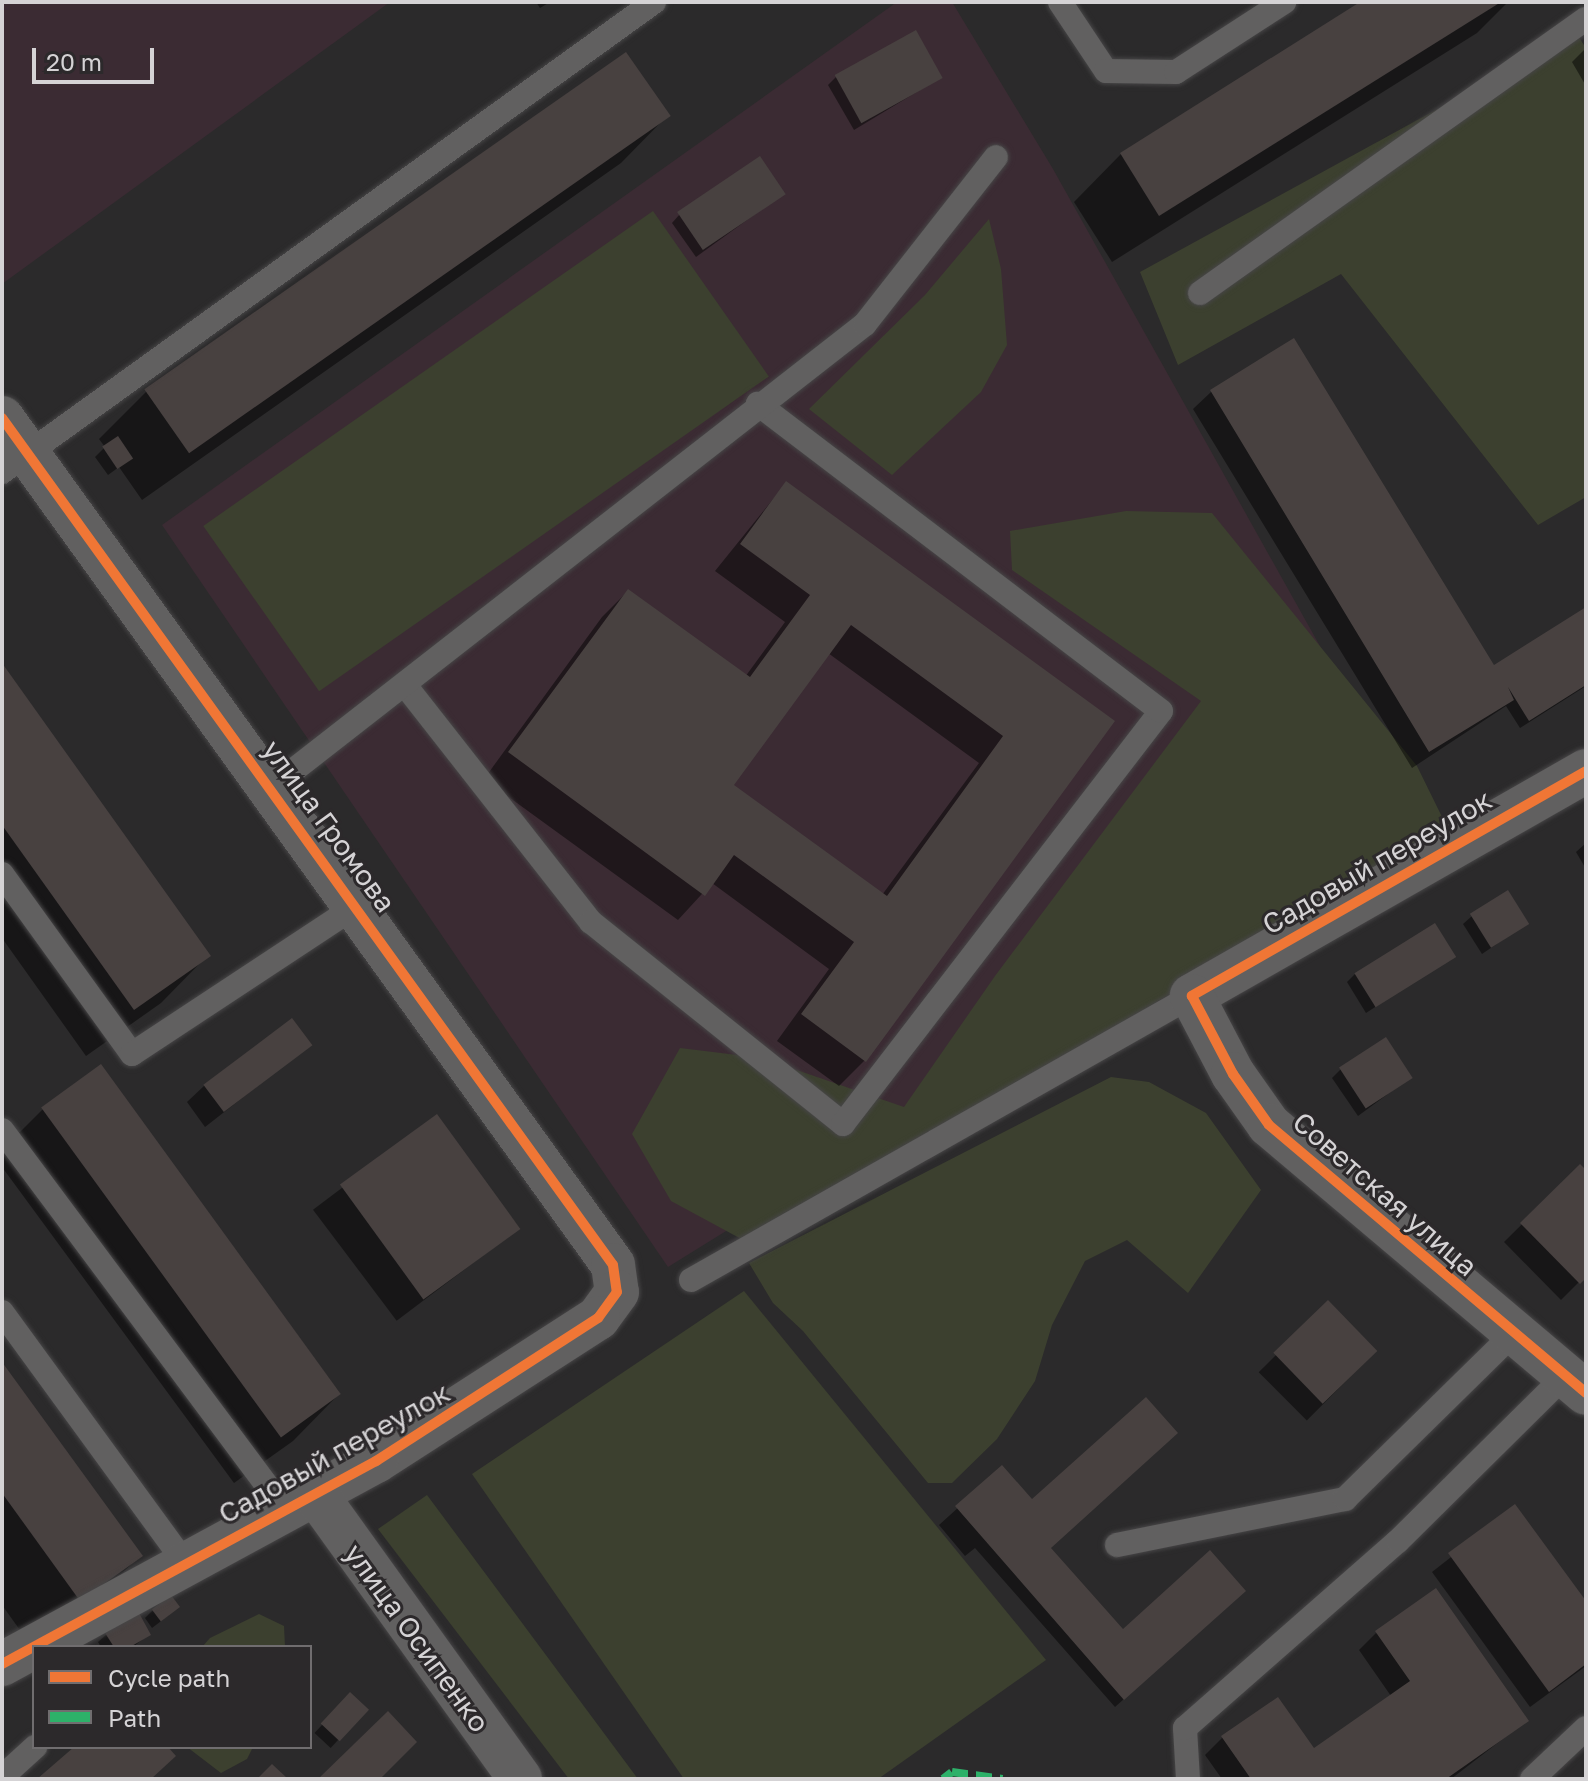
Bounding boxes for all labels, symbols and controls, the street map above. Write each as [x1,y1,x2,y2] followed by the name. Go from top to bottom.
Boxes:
[36,32,158,82] scale bar
[46,47,102,76] text: 20 m
[255,734,403,918] street label: улица Громова
[1256,783,1498,941] street label: Садовый переулок
[1286,1105,1484,1283] street label: Советская улица
[212,1375,456,1531] street label: Садовый переулок
[337,1537,497,1739] street label: улица Осипенко
[32,1645,312,1749] legend
[108,1663,230,1692] text: Cycle path
[108,1703,161,1732] text: Path

